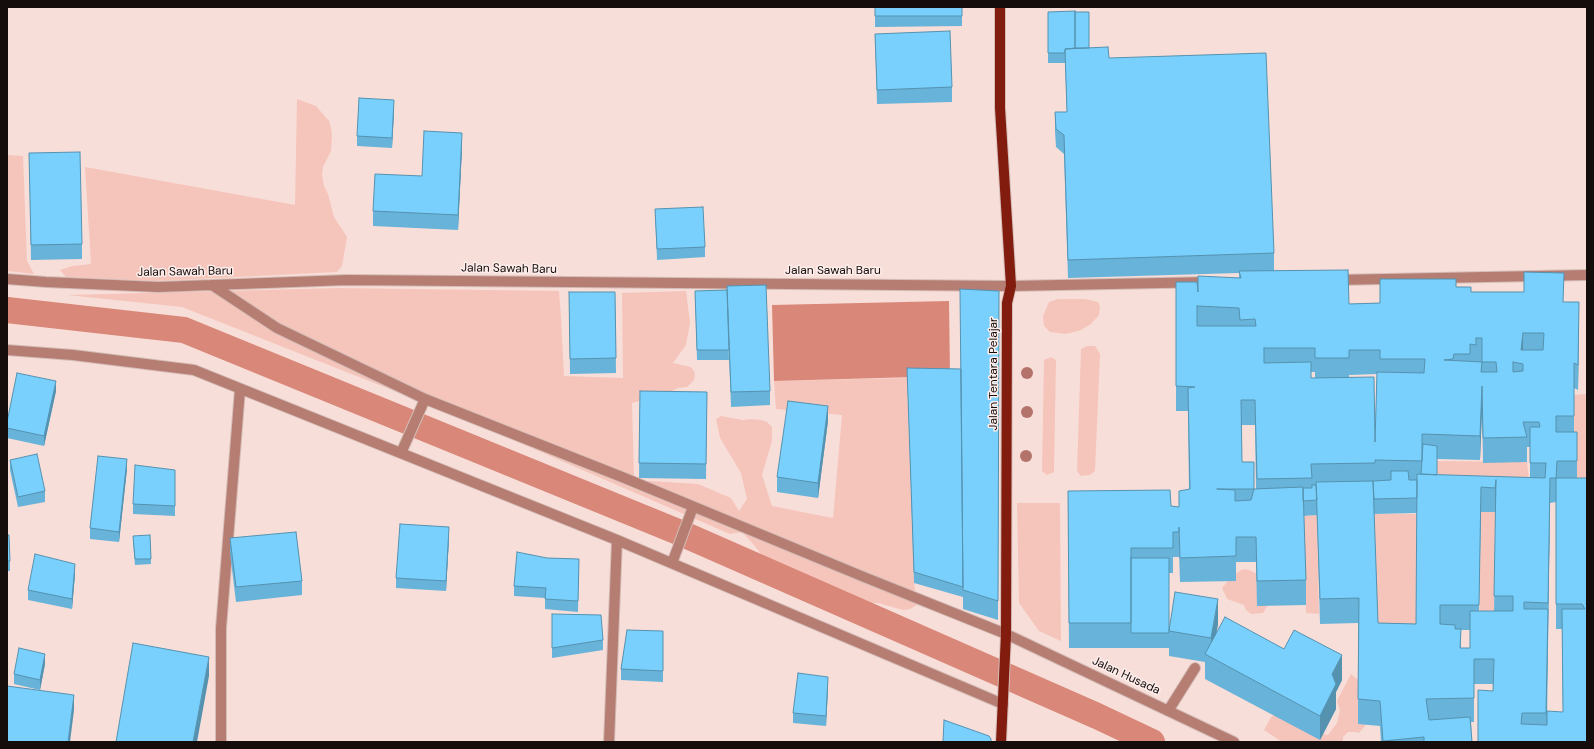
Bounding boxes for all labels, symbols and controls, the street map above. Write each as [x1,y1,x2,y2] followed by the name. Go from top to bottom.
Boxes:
[461,261,557,277] street label: Jalan Sawah Baru
[137,264,233,280] street label: Jalan Sawah Baru
[785,264,881,278] street label: Jalan Sawah Baru
[987,317,1001,431] street label: Jalan Tentara Pelajar
[1090,654,1162,698] street label: Jalan Husada

